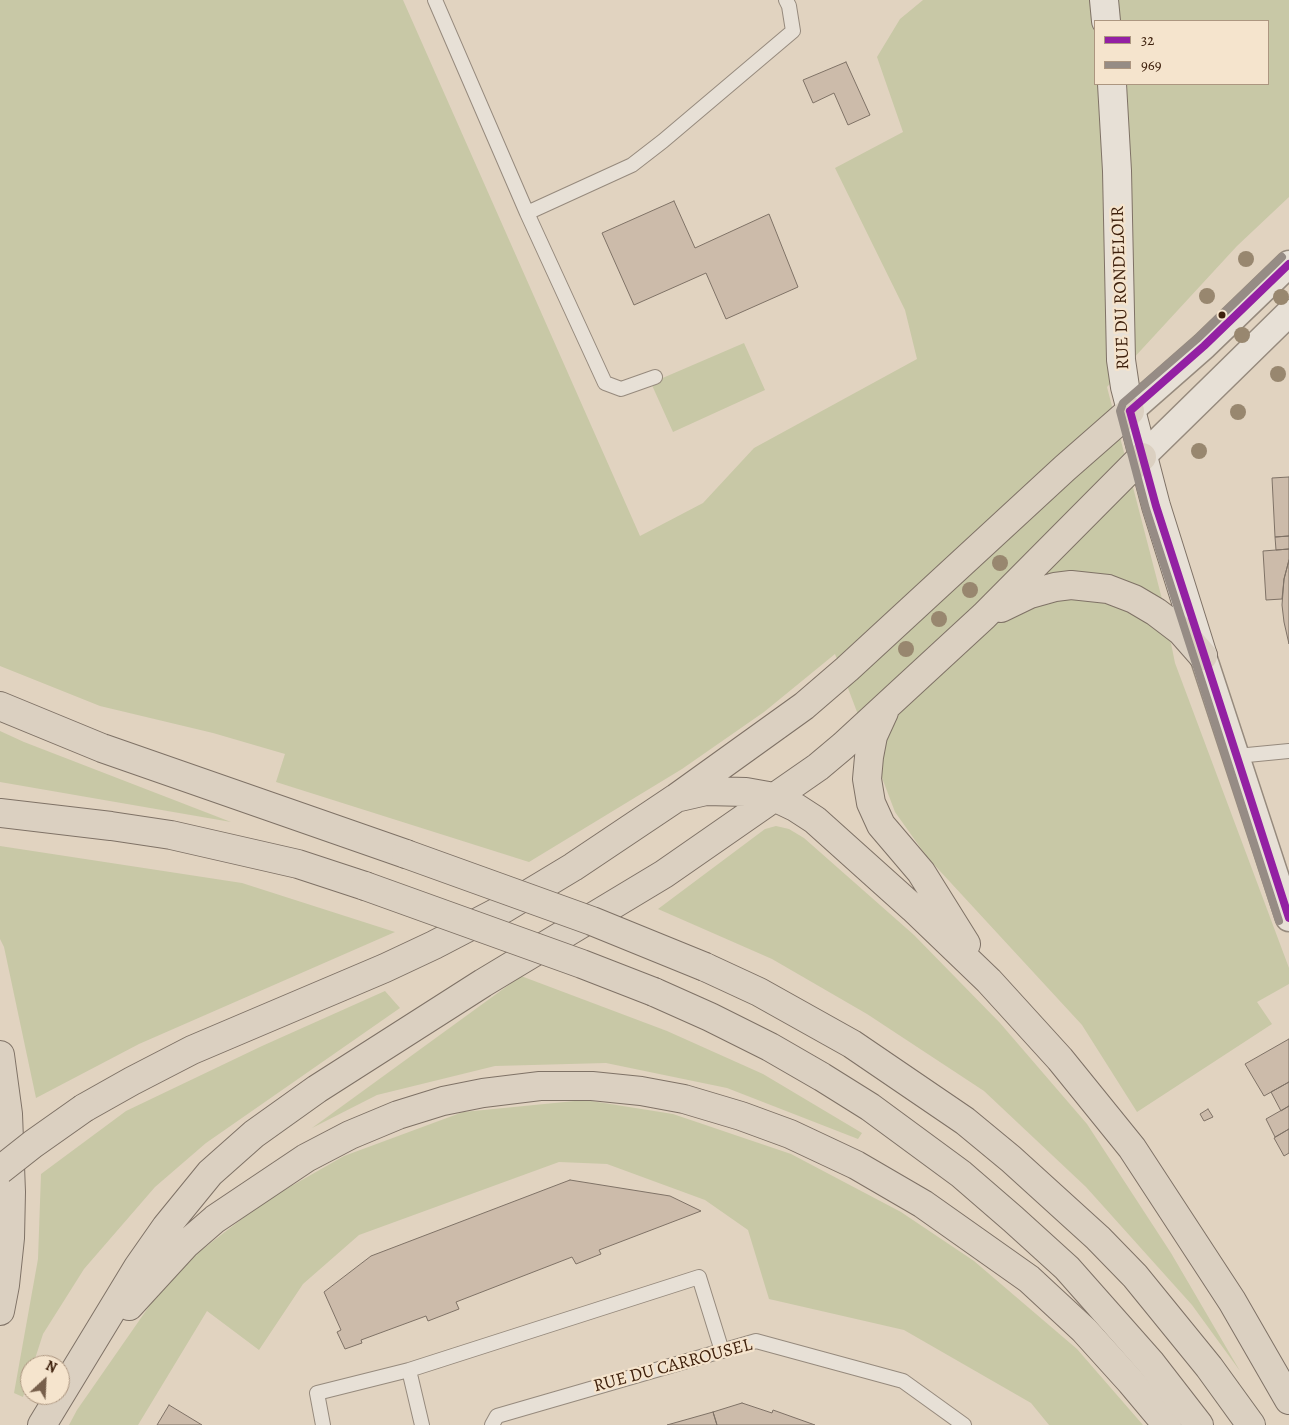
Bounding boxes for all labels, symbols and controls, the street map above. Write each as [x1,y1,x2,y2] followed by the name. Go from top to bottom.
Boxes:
[1094,20,1269,85] legend
[1141,30,1154,50] text: 32
[1141,55,1162,75] text: 969
[1107,206,1135,370] street label: RUE DU RONDELOIR
[1217,310,1227,320] unlabelled marker
[591,1334,755,1398] street label: RUE DU CARROUSEL
[20,1355,70,1405] north arrow
[42,1356,60,1378] text: N

